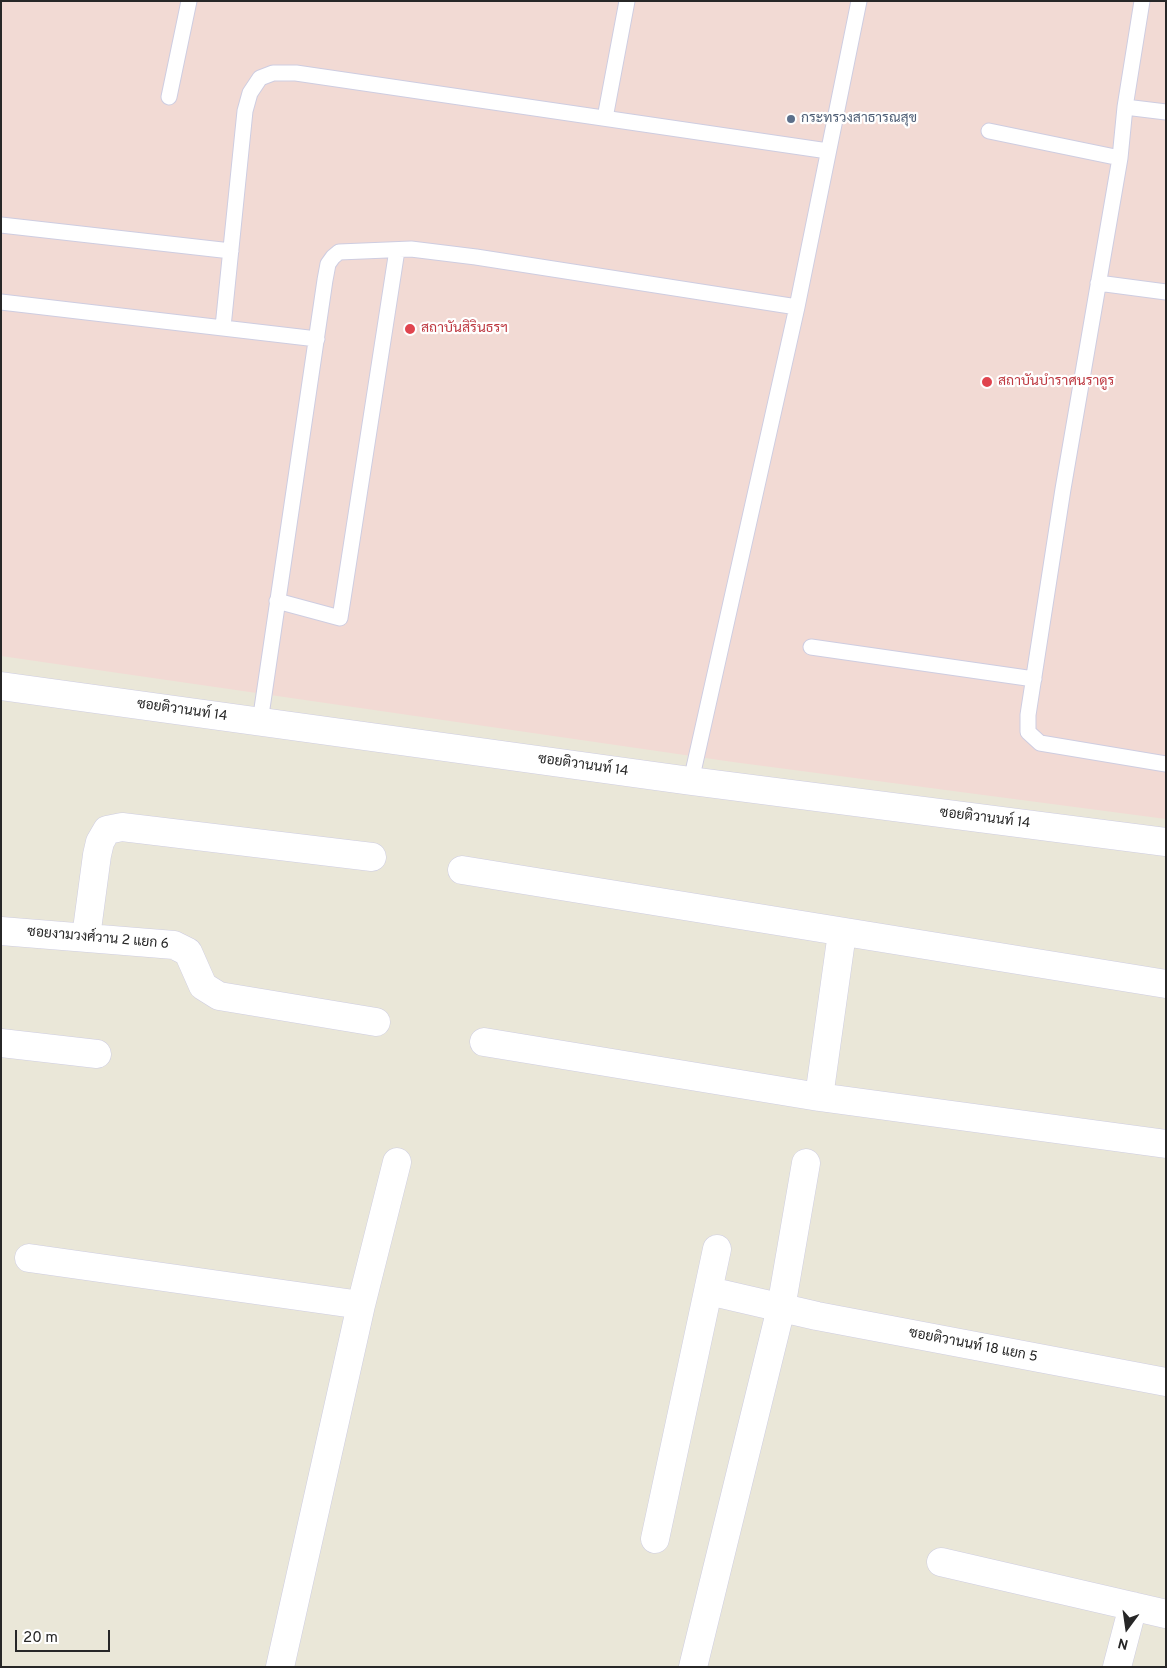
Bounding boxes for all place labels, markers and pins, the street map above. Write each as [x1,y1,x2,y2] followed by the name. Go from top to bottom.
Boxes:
[801,111,917,127] place label: กระทรวงสาธารณสุข
[785,113,797,125] marker: กระทรวงสาธารณสุข
[421,321,508,337] place label: สถาบันสิรินธรฯ
[403,322,417,336] marker: สถาบันสิรินธรฯ
[998,374,1114,390] place label: สถาบันบำราศนราดูร
[980,375,994,389] marker: สถาบันบำราศนราดูร

